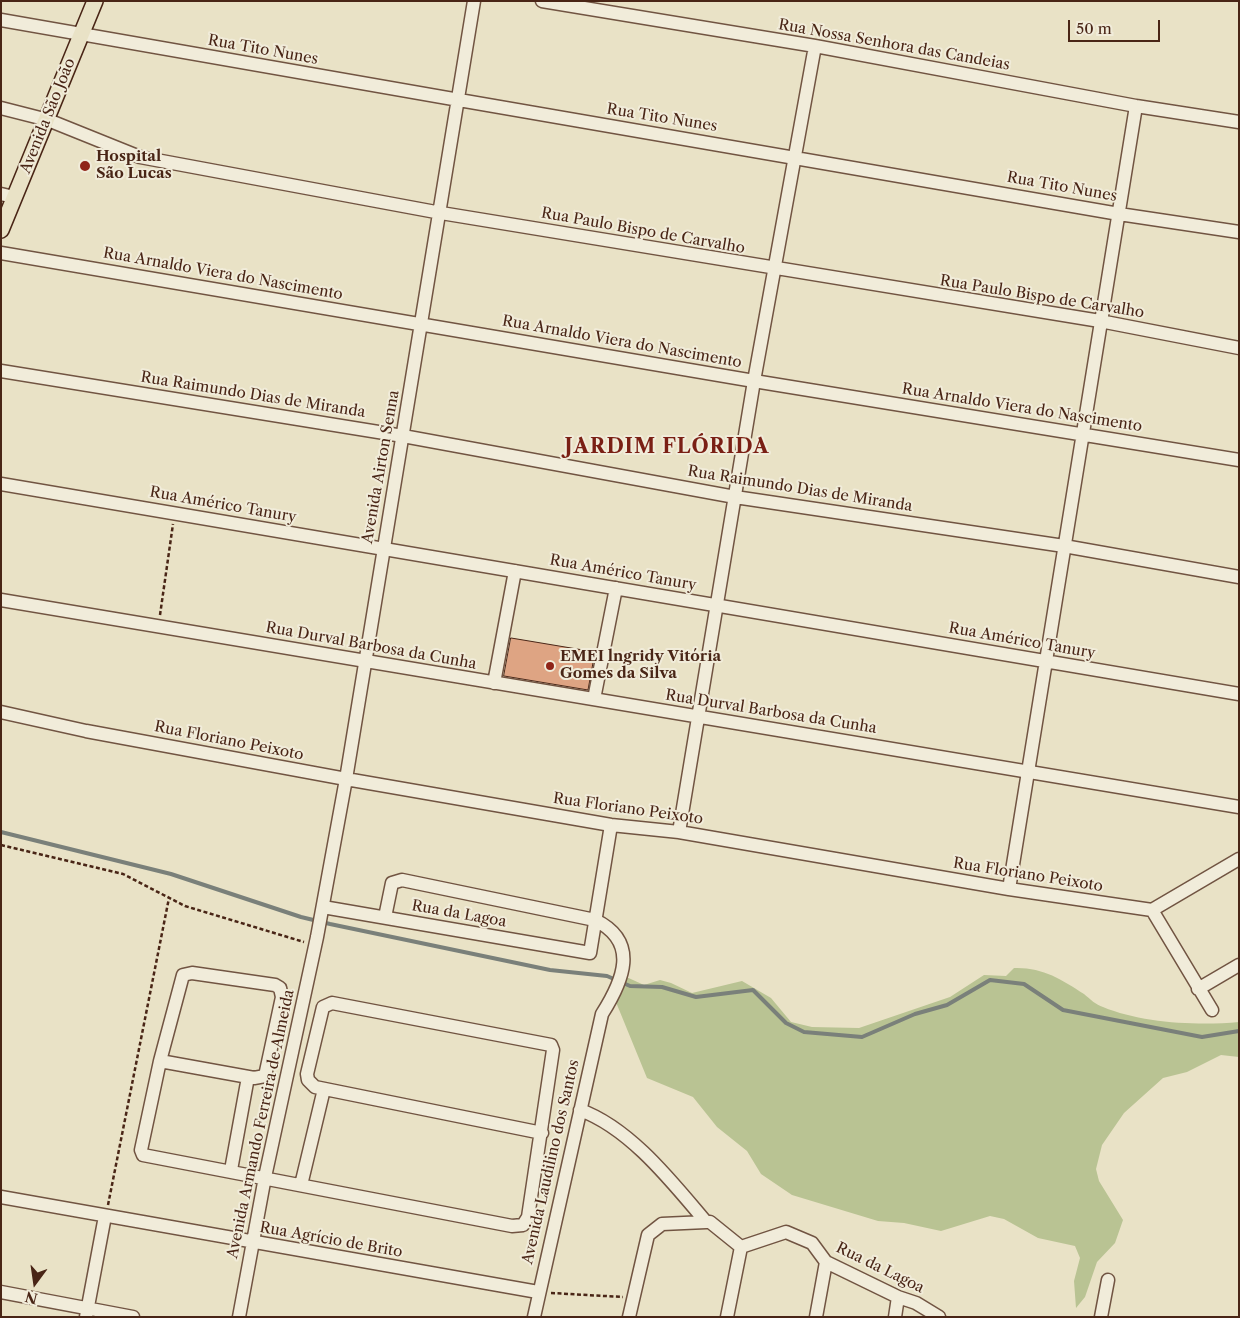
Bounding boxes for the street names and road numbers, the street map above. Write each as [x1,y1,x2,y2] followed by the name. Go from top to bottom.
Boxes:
[777,16,1011,74] street label: Rua Nossa Senhora das Candeias
[206,31,320,69] street label: Rua Tito Nunes
[17,56,79,176] street label: Avenida São João
[605,100,719,136] street label: Rua Tito Nunes
[1005,168,1119,206] street label: Rua Tito Nunes
[540,204,746,258] street label: Rua Paulo Bispo de Carvalho
[102,244,344,304] street label: Rua Arnaldo Viera do Nascimento
[939,272,1145,322] street label: Rua Paulo Bispo de Carvalho
[501,312,743,372] street label: Rua Arnaldo Viera do Nascimento
[139,368,367,422] street label: Rua Raimundo Dias de Miranda
[901,380,1143,436] street label: Rua Arnaldo Viera do Nascimento
[359,389,403,545] street label: Avenida Airton Senna
[686,462,914,516] street label: Rua Raimundo Dias de Miranda
[148,483,298,527] street label: Rua Américo Tanury
[548,551,698,595] street label: Rua Américo Tanury
[264,619,478,673] street label: Rua Durval Barbosa da Cunha
[947,619,1097,663] street label: Rua Américo Tanury
[664,686,878,738] street label: Rua Durval Barbosa da Cunha
[153,718,305,764] street label: Rua Floriano Peixoto
[552,790,704,828] street label: Rua Floriano Peixoto
[952,854,1104,896] street label: Rua Floriano Peixoto
[410,897,508,931] street label: Rua da Lagoa
[224,988,298,1260] street label: Avenida Armando Ferreira de Almeida
[519,1058,583,1266] street label: Avenida Laudilino dos Santos
[258,1219,404,1261] street label: Rua Agrício de Brito
[833,1239,927,1297] street label: Rua da Lagoa

